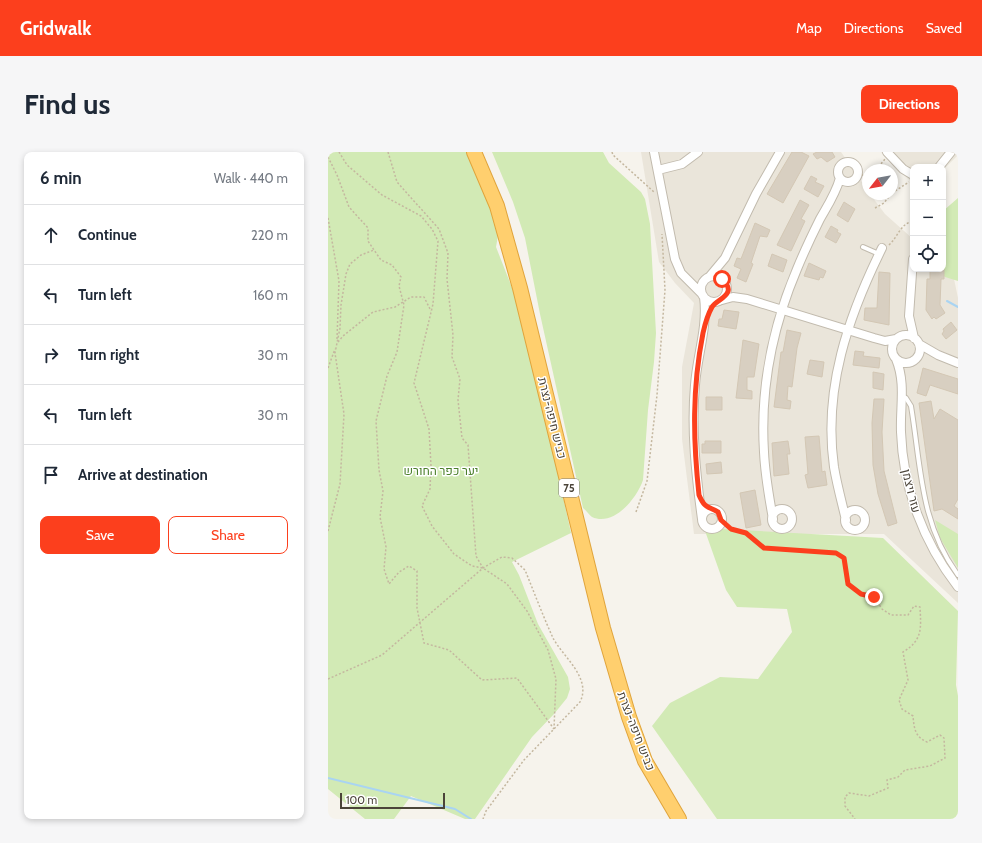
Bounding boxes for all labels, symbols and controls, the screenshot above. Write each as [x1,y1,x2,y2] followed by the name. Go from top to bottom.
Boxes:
[20,17,92,40] text: Gridwalk
[796,19,822,37] text: Map
[844,19,904,37] text: Directions
[926,19,962,37] text: Saved
[861,85,958,123] button: Directions
[24,87,110,121] text: Find us
[862,164,898,200] north arrow
[910,164,946,272] map controls
[910,164,946,200] button: +
[40,168,82,188] text: 6 min
[214,170,288,186] text: Walk · 440 m
[910,200,946,236] button: −
[40,224,62,246] icon: ahead
[78,226,137,244] text: Continue
[251,227,288,243] text: 220 m
[910,236,946,272] button: locate
[713,270,731,288] route start
[40,284,62,306] icon: left
[78,286,132,304] text: Turn left
[253,287,288,303] text: 160 m
[40,344,62,366] icon: right
[78,346,139,364] text: Turn right
[258,347,288,363] text: 30 m
[535,376,570,460] street label: כביש חיפה-נצרת
[40,404,62,426] icon: left
[78,406,132,424] text: Turn left
[258,407,288,423] text: 30 m
[403,463,479,478] park label: יער כפר החורש
[40,464,62,486] icon: arrive
[78,466,208,484] text: Arrive at destination
[899,467,924,514] street label: עזר ויצמן
[559,479,579,497] road number: 75
[40,516,160,554] button: Save
[168,516,288,554] button: Share
[865,588,883,606] route end
[615,689,658,772] street label: כביש חיפה-נצרת
[340,791,445,810] scale bar
[346,793,377,807] text: 100 m

